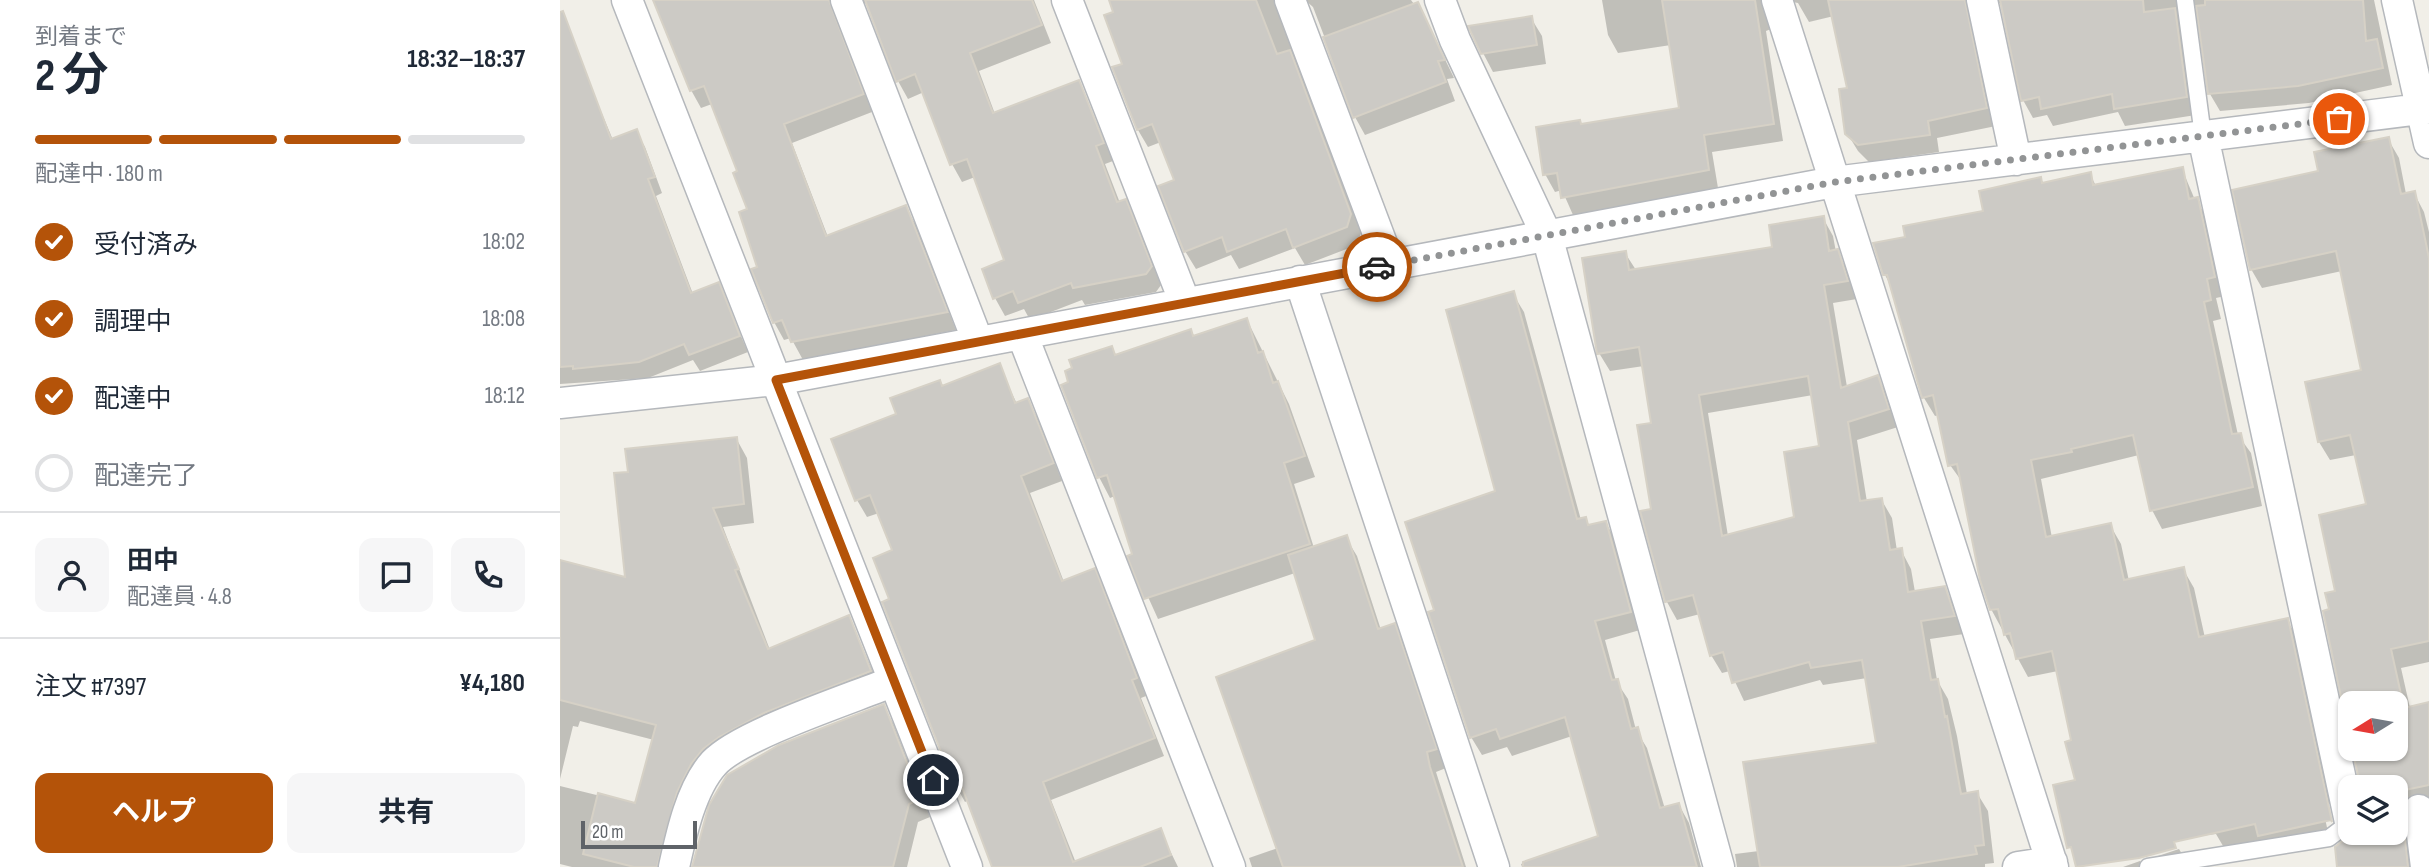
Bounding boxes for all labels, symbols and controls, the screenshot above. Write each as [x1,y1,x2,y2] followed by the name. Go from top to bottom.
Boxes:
[35,23,127,51] text: 到着まで
[407,44,525,75] text: 18:32–18:37
[35,49,108,104] text: 2 分
[2309,89,2369,149] pin
[2320,100,2358,138] icon: bag
[35,160,163,188] text: 配達中 · 180 m
[35,223,73,261] icon: check
[483,228,525,256] text: 18:02
[94,230,198,261] text: 受付済み
[1342,232,1412,302] courier
[1358,248,1396,286] icon: car
[35,300,73,338] icon: check
[482,305,525,333] text: 18:08
[94,307,172,338] text: 調理中
[35,377,73,415] icon: check
[485,382,525,410] text: 18:12
[94,384,172,415] text: 配達中
[94,461,198,492] text: 配達完了
[35,538,109,612] button: person
[359,538,433,612] button: chat
[451,538,525,612] button: phone
[127,546,179,577] text: 田中
[127,583,232,611] text: 配達員 · 4.8
[459,668,525,699] text: ¥4,180
[35,672,146,703] text: 注文 #7397
[2338,691,2408,761] north arrow
[2338,691,2408,845] map controls
[903,750,963,810] pin
[914,761,952,799] icon: home
[35,773,273,853] button: ヘルプ
[287,773,525,853] button: 共有
[2338,775,2408,845] button: layers
[581,818,696,850] scale bar
[592,821,624,844] text: 20 m

